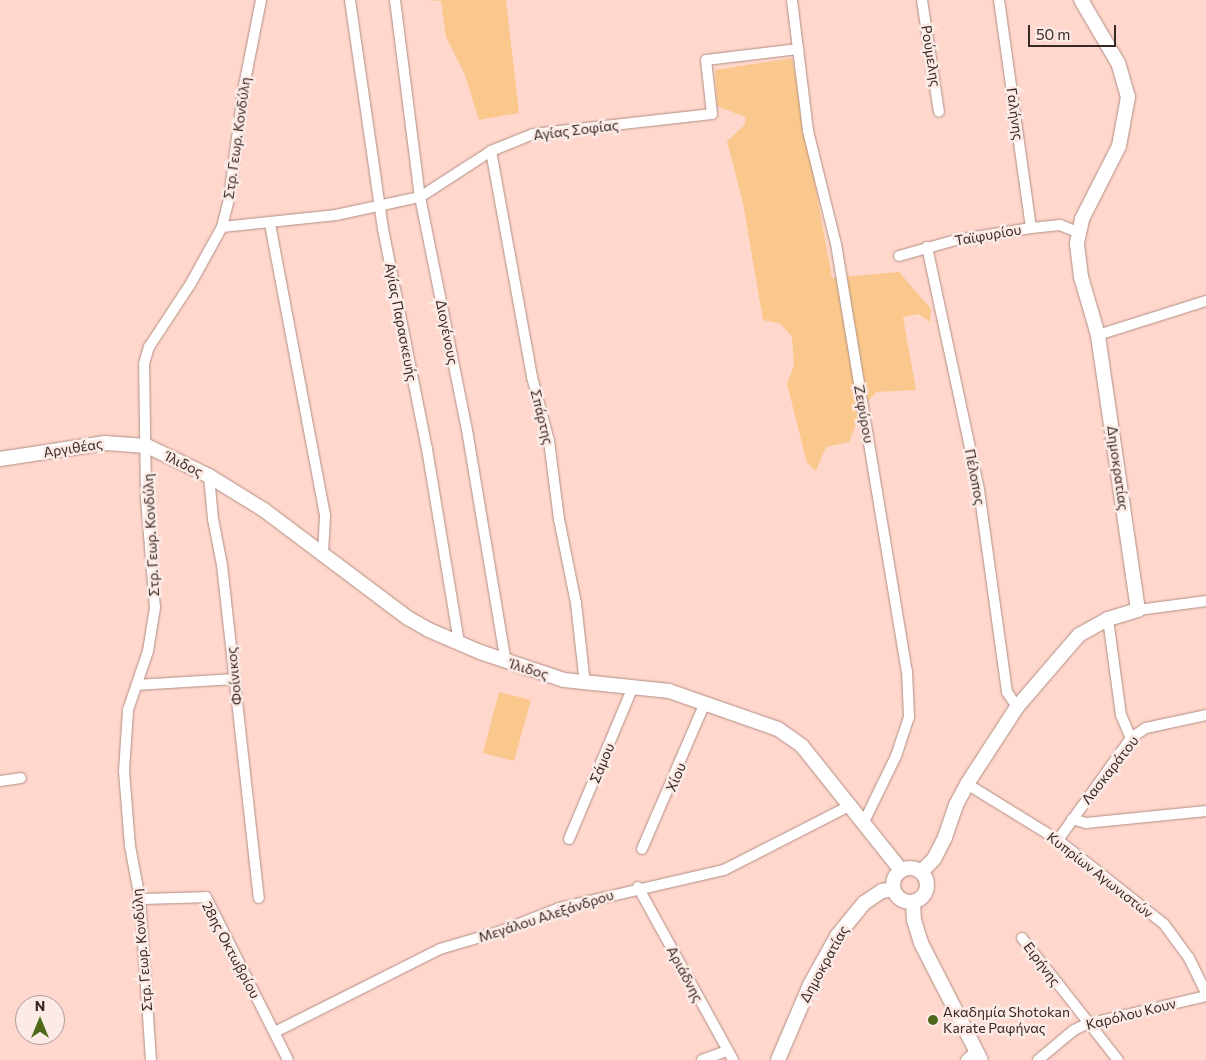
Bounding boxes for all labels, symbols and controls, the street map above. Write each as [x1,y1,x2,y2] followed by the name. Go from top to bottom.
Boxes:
[1031,15,1118,47] scale bar
[918,24,944,88] street label: Ρούμελης
[1036,25,1070,43] text: 50 m
[220,76,254,200] street label: Στρ. Γεωρ. Κονδύλη
[1003,87,1027,141] street label: Γαλήνης
[532,116,620,144] street label: Αγίας Σοφίας
[953,221,1023,249] street label: Ταϊφυρίου
[381,261,421,383] street label: Αγίας Παρασκευής
[432,298,462,366] street label: Διογένους
[851,384,877,444] street label: Ζεφύρου
[527,388,557,446] street label: Σπάρτης
[1104,425,1132,511] street label: Δημοκρατίας
[42,435,104,461] street label: Αργιθέας
[162,448,206,480] street label: Ίλιδος
[961,448,989,506] street label: Πέλοπος
[139,473,163,597] street label: Στρ. Γεωρ. Κονδύλη
[223,646,245,706] street label: Φοίνικος
[507,655,551,683] street label: Ίλιδος
[1078,732,1142,808] street label: Λασκαράτου
[586,741,618,785] street label: Σάμου
[662,760,690,794] street label: Χίου
[1044,828,1156,922] street label: Κυπρίων Αγωνιστών
[476,886,616,946] street label: Μεγάλου Αλεξάνδρου
[128,888,156,1012] street label: Στρ. Γεωρ. Κονδύλη
[198,899,264,1001] street label: 28ης Οκτωβρίου
[796,923,852,1005] street label: Δημοκρατίας
[1020,939,1064,989] street label: Ειρήνης
[663,943,707,1005] street label: Αριάδνης
[15,995,65,1045] north arrow
[1084,995,1178,1033] street label: Καρόλου Κουν
[35,997,45,1014] text: N
[943,1004,1070,1036] place label: Ακαδημία Shotokan Karate Ραφήνας
[927,1014,939,1026] marker: Ακαδημία Shotokan Karate Ραφήνας

